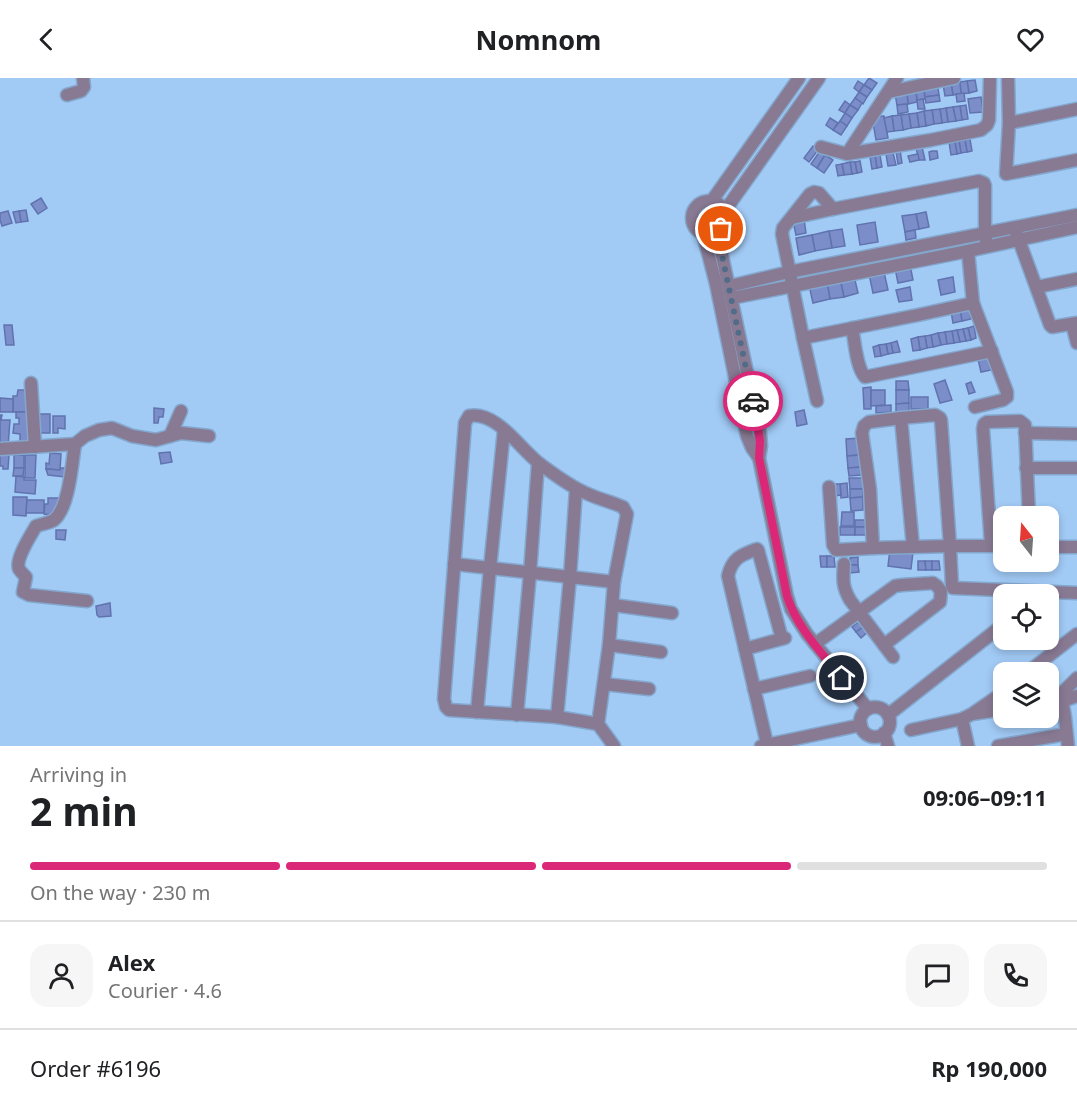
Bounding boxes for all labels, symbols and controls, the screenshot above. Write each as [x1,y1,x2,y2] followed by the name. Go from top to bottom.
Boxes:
[476,21,601,58] text: Nomnom
[30,23,63,56] icon: back
[1014,23,1047,56] icon: heart
[695,203,746,254] pin
[704,212,737,245] icon: bag
[723,371,783,431] courier
[737,385,770,418] icon: car
[993,506,1059,572] north arrow
[993,506,1059,728] map controls
[993,584,1059,650] button: locate
[816,652,867,703] pin
[825,661,858,694] icon: home
[993,662,1059,728] button: layers
[30,761,127,788] text: Arriving in
[923,782,1047,812] text: 09:06–09:11
[30,784,137,837] text: 2 min
[30,879,210,906] text: On the way · 230 m
[30,944,93,1007] button: person
[906,944,969,1007] button: chat
[984,944,1047,1007] button: phone
[108,947,155,977] text: Alex
[108,977,222,1004] text: Courier · 4.6
[30,1053,161,1083] text: Order #6196
[931,1053,1047,1083] text: Rp 190,000

